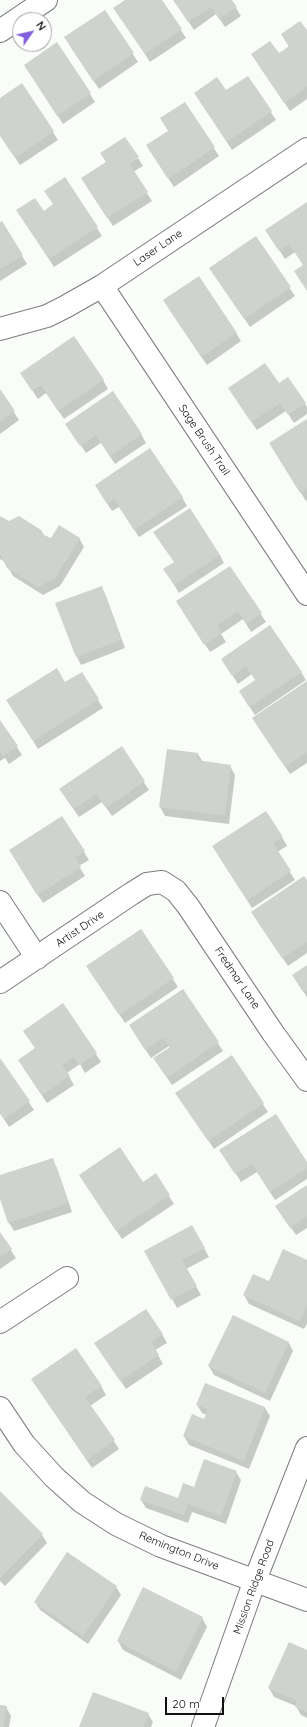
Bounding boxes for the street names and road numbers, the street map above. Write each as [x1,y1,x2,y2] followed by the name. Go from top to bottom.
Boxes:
[131,227,185,269] street label: Laser Lane
[175,402,233,478] street label: Sage Brush Trail
[53,908,107,950] street label: Artist Drive
[211,944,263,1012] street label: Fredmar Lane
[137,1529,221,1573] street label: Remington Drive
[231,1538,277,1636] street label: Mission Ridge Road

